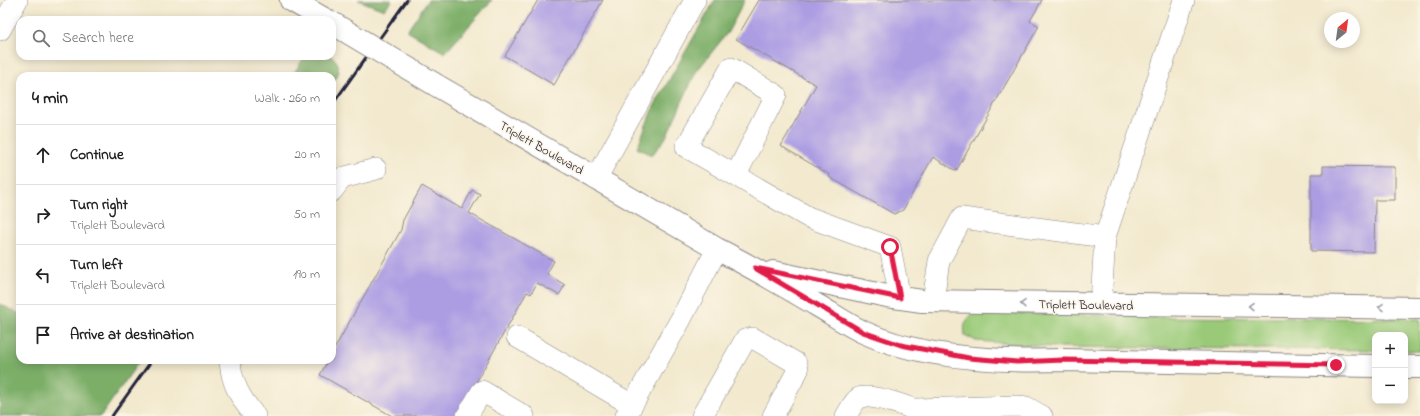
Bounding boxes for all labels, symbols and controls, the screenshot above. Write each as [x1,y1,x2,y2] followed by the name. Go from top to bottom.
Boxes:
[1324,12,1360,48] north arrow
[16,16,336,60] search box
[30,27,52,49] icon: search
[62,27,134,49] text: Search here
[32,86,68,111] text: 4 min
[255,89,320,108] text: Walk · 260 m
[495,116,588,181] street label: Triplett Boulevard
[32,144,54,166] icon: ahead
[70,144,124,166] text: Continue
[295,145,320,164] text: 20 m
[70,194,128,216] text: Turn right
[32,204,54,226] icon: right
[294,205,320,224] text: 50 m
[70,216,165,235] text: Triplett Boulevard
[881,238,899,256] route start
[70,254,123,276] text: Turn left
[32,264,54,286] icon: left
[293,265,320,284] text: 190 m
[70,276,165,295] text: Triplett Boulevard
[1038,295,1134,316] street label: Triplett Boulevard
[1020,299,1026,308] one-way arrow
[1248,302,1254,310] one-way arrow
[1378,303,1384,311] one-way arrow
[32,324,54,346] icon: arrive
[70,324,194,346] text: Arrive at destination
[1372,332,1408,404] map controls
[1372,332,1408,368] button: +
[1327,356,1345,374] route end
[1372,368,1408,404] button: −

